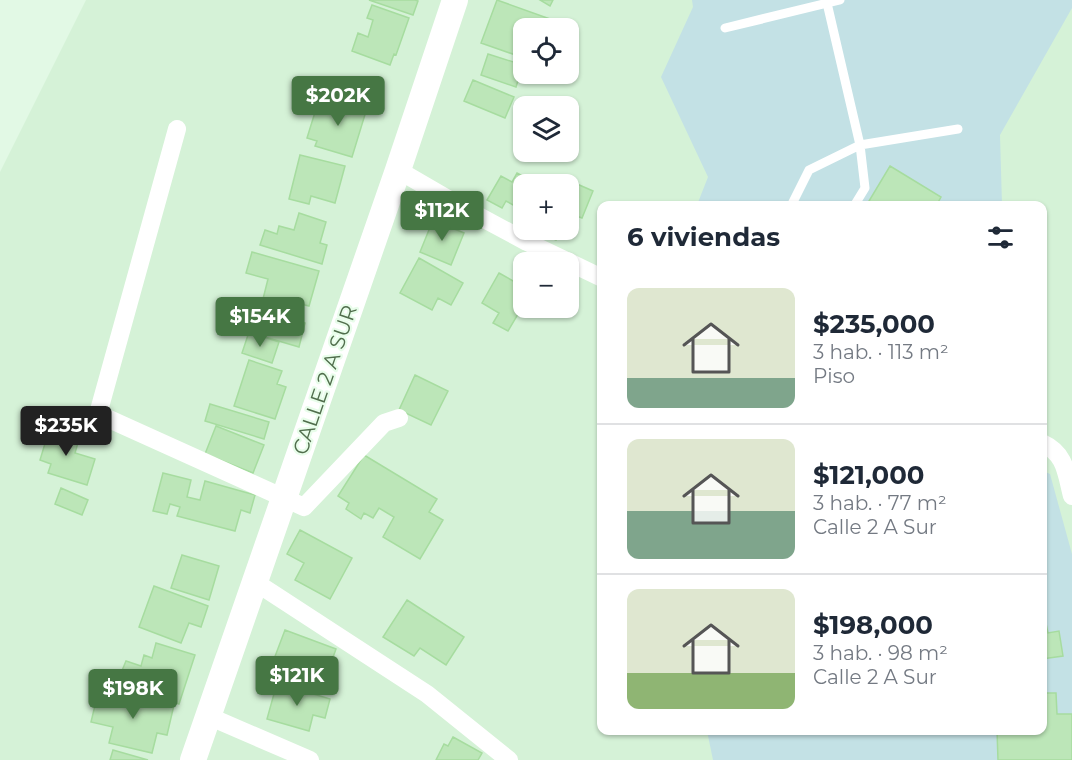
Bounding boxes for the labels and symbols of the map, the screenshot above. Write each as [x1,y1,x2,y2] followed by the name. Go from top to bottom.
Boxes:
[296,76,380,127] pin: $202K
[400,191,484,242] pin: $112K
[218,297,302,348] pin: $154K
[287,302,362,458] street label: CALLE 2 A SUR
[24,406,108,457] pin: $235K
[255,656,339,707] pin: $121K
[91,669,175,720] pin: $198K

